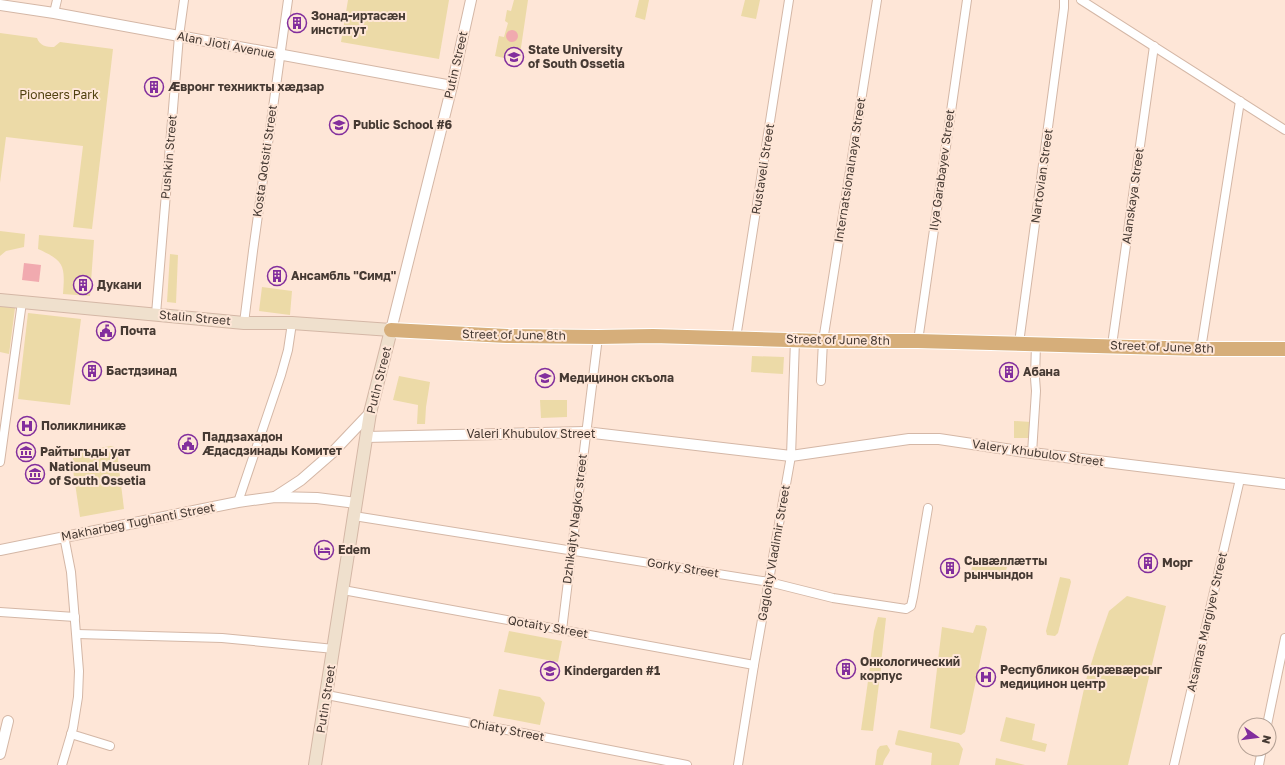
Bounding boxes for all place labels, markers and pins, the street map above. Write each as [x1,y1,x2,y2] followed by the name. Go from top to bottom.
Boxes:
[311,8,405,37] place label: Зонад-иртасæн институт
[286,12,308,34] building icon: Зонад-иртасæн институт
[528,42,625,71] place label: State University of South Ossetia
[503,46,525,68] school or university icon: State University of South Ossetia
[143,76,165,98] building icon: Æвpонг техникты хæдзар
[168,79,325,94] place label: Æвpонг техникты хæдзар
[328,114,350,136] school or university icon: Public School #6
[353,117,453,132] place label: Public School #6
[266,265,288,287] building icon: Ансамбль "Симд"
[291,268,396,283] place label: Ансамбль "Симд"
[72,274,94,296] building icon: Дукани
[97,277,142,292] place label: Дукани
[95,320,117,342] public building icon: Почта
[120,323,156,338] place label: Почта
[81,360,103,382] building icon: Бастдзинад
[998,361,1020,383] building icon: Абана
[106,363,178,378] place label: Бастдзинад
[1023,364,1060,379] place label: Абана
[534,367,556,389] school or university icon: Медицинон скъола
[559,370,674,385] place label: Медицинон скъола
[16,415,38,437] hospital icon: Поликлиникæ
[41,418,126,433] place label: Поликлиникæ
[202,429,342,458] place label: Паддзахадон Æдасдзинады Комитет
[177,433,199,455] public building icon: Паддзахадон Æдасдзинады Комитет
[15,441,37,463] museum icon: Райтыгъды уат
[40,444,130,459] place label: Райтыгъды уат
[49,459,151,488] place label: National Museum of South Ossetia
[24,463,46,485] museum icon: National Museum of South Ossetia
[313,539,335,561] hotel icon: Edem
[338,542,370,557] place label: Edem
[1137,552,1159,574] building icon: Морг
[964,553,1047,582] place label: Сывæллæтты рынчындон
[1162,555,1193,570] place label: Морг
[939,557,961,579] building icon: Сывæллæтты рынчындон
[860,654,960,683] place label: Онкологический корпус
[835,658,857,680] building icon: Онкологический корпус
[539,660,561,682] school or university icon: Kindergarden #1
[1000,662,1163,691] place label: Республикон бирæвæрсыг медицинон центр
[564,663,660,678] place label: Kindergarden #1
[975,666,997,688] hospital icon: Республикон бирæвæрсыг медицинон центр

